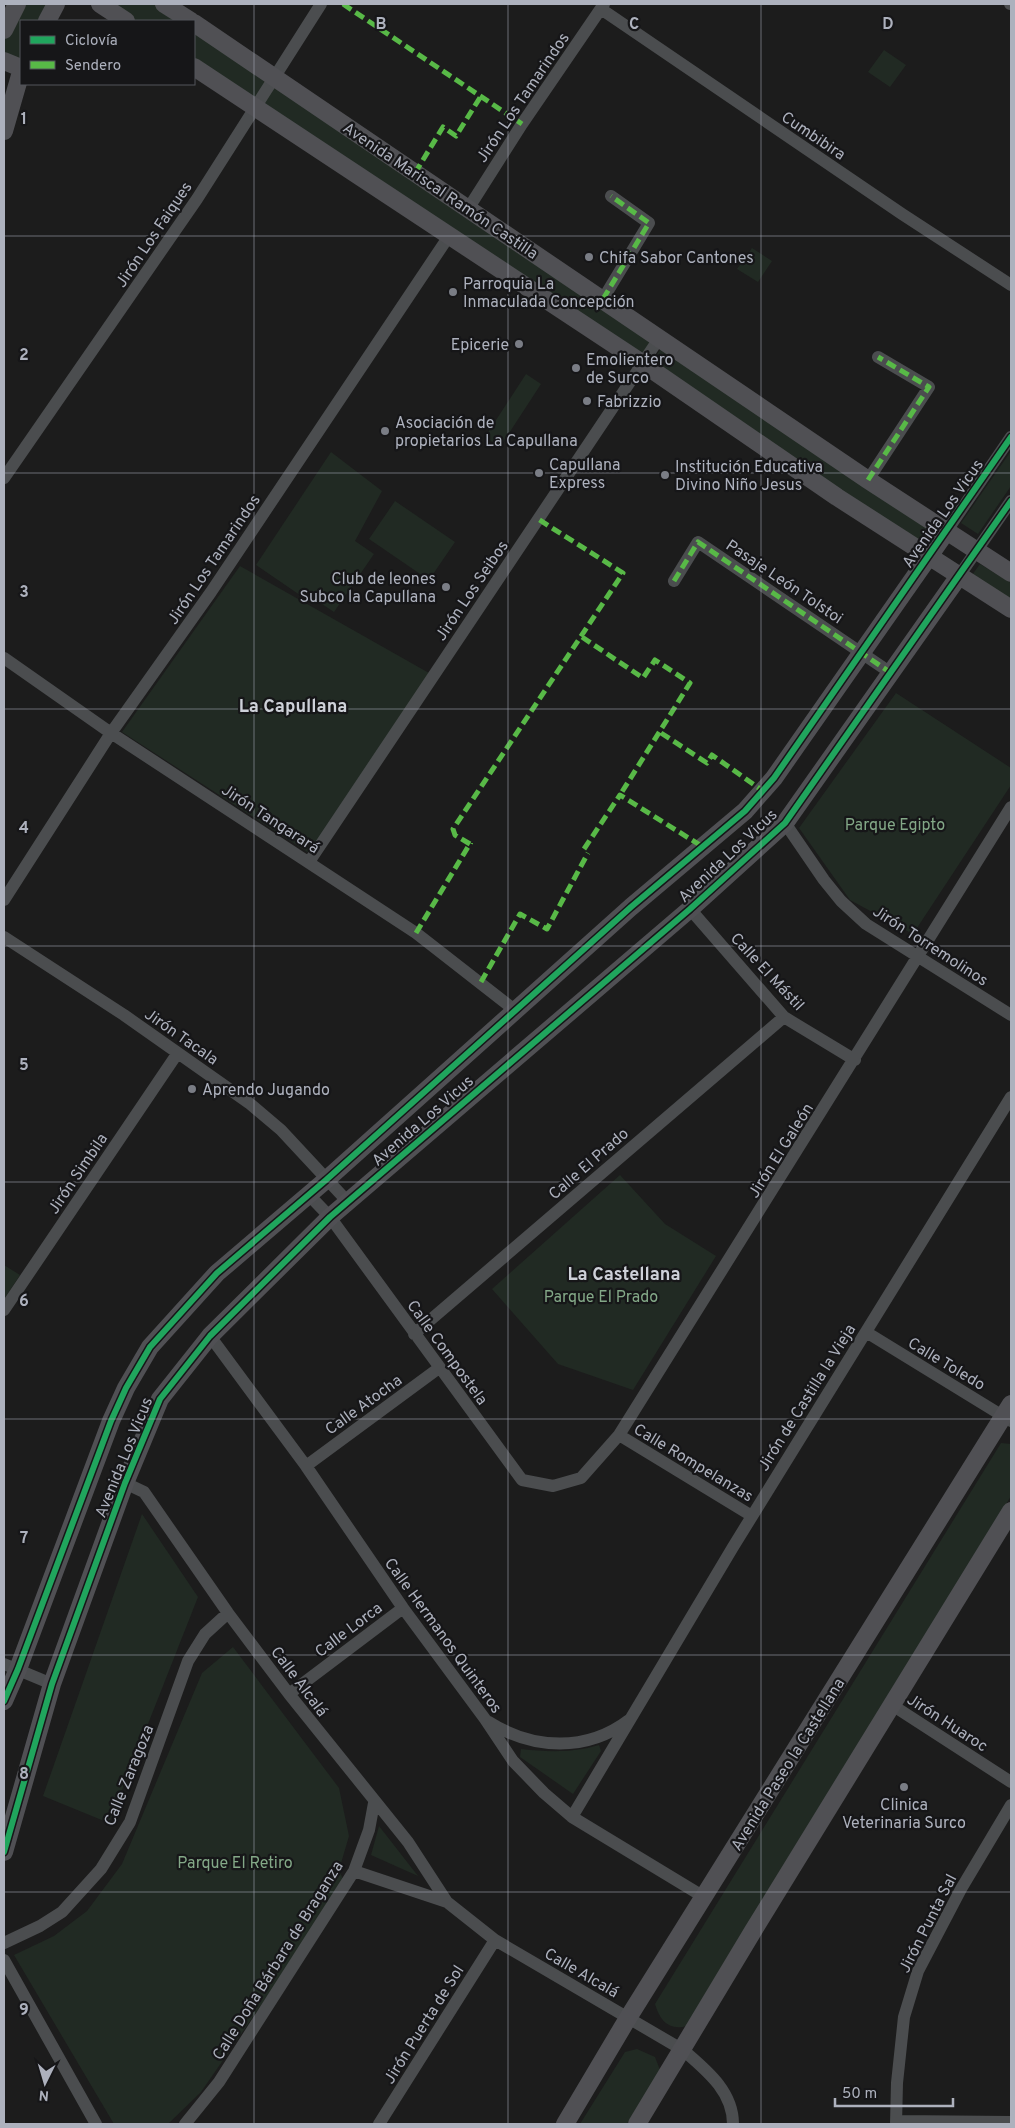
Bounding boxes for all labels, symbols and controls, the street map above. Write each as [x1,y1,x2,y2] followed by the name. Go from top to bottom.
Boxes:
[375,15,387,35] text: B
[629,15,639,35] text: C
[882,15,894,35] text: D
[20,20,195,85] legend
[473,29,575,167] street label: Jirón Los Tamarindos
[65,32,118,51] text: Ciclovía
[65,57,121,76] text: Sendero
[777,108,849,165] street label: Cumbibira
[21,110,27,130] text: 1
[338,119,541,265] street label: Avenida Mariscal Ramón Castilla
[112,178,197,292] street label: Jirón Los Faiques
[599,249,754,269] place label: Chifa Sabor Cantones
[583,251,595,263] marker: Chifa Sabor Cantones
[463,275,635,313] place label: Parroquia La Inmaculada Concepción
[447,286,459,298] marker: Parroquia La Inmaculada Concepción
[451,336,509,356] place label: Epicerie
[513,338,525,350] marker: Epicerie
[19,346,29,366] text: 2
[586,351,673,389] place label: Emolientero de Surco
[570,362,582,374] marker: Emolientero de Surco
[597,393,661,413] place label: Fabrizzio
[581,395,593,407] marker: Fabrizzio
[395,414,578,452] place label: Asociación de propietarios La Capullana
[379,425,391,437] marker: Asociación de propietarios La Capullana
[549,456,621,494] place label: Capullana Express
[899,456,989,572] street label: Avenida Los Vicus
[675,458,823,496] place label: Institución Educativa Divino Niño Jesus
[533,467,545,479] marker: Capullana Express
[659,469,671,481] marker: Institución Educativa Divino Niño Jesus
[164,491,266,629] street label: Jirón Los Tamarindos
[722,536,846,629] street label: Pasaje León Tolstoi
[432,537,514,645] street label: Jirón Los Seibos
[299,570,436,608] place label: Club de leones Subco la Capullana
[440,581,452,593] marker: Club de leones Subco la Capullana
[19,583,29,603] text: 3
[239,696,347,719] district label: La Capullana
[217,781,323,859] street label: Jirón Tangarará
[675,805,782,908] street label: Avenida Los Vicus
[845,816,945,836] park label: Parque Egipto
[19,819,29,839] text: 4
[868,902,991,991] street label: Jirón Torremolinos
[725,929,808,1016] street label: Calle El Mástil
[140,1005,222,1070] street label: Jirón Tacala
[19,1056,29,1076] text: 5
[368,1072,478,1171] street label: Avenida Los Vicus
[202,1081,330,1101] place label: Aprendo Jugando
[186,1083,198,1095] marker: Aprendo Jugando
[745,1100,819,1202] street label: Jirón El Galeón
[545,1124,634,1205] street label: Calle El Prado
[44,1130,113,1218] street label: Jirón Simbila
[567,1264,681,1287] district label: La Castellana
[544,1288,658,1308] park label: Parque El Prado
[19,1292,29,1312] text: 6
[402,1297,491,1410] street label: Calle Compostela
[754,1321,861,1475] street label: Jirón de Castilla la Vieja
[904,1334,988,1396] street label: Calle Toledo
[322,1371,407,1440] street label: Calle Atocha
[92,1394,158,1521] street label: Avenida Los Vicus
[629,1420,756,1507] street label: Calle Rompelanzas
[20,1529,28,1549] text: 7
[379,1554,506,1718] street label: Calle Hermanos Quinteros
[311,1599,387,1662] street label: Calle Lorca
[265,1643,331,1721] street label: Calle Alcalá
[727,1675,850,1855] street label: Avenida Paseo la Castellana
[903,1690,991,1757] street label: Jirón Huaroc
[100,1722,159,1829] street label: Calle Zaragoza
[19,1765,29,1785] text: 8
[898,1781,910,1793] marker: Clinica Veterinaria Surco
[842,1796,966,1834] place label: Clinica Veterinaria Surco
[177,1854,293,1874] park label: Parque El Retiro
[209,1858,348,2064] street label: Calle Doña Bárbara de Braganza
[895,1871,962,1977] street label: Jirón Punta Sal
[540,1944,622,2003] street label: Calle Alcalá
[380,1962,469,2088] street label: Jirón Puerta de Sol
[19,2001,29,2021] text: 9
[20,2058,70,2108] north arrow
[835,2076,952,2108] scale bar
[842,2085,877,2104] text: 50 m
[38,2086,50,2103] text: N

